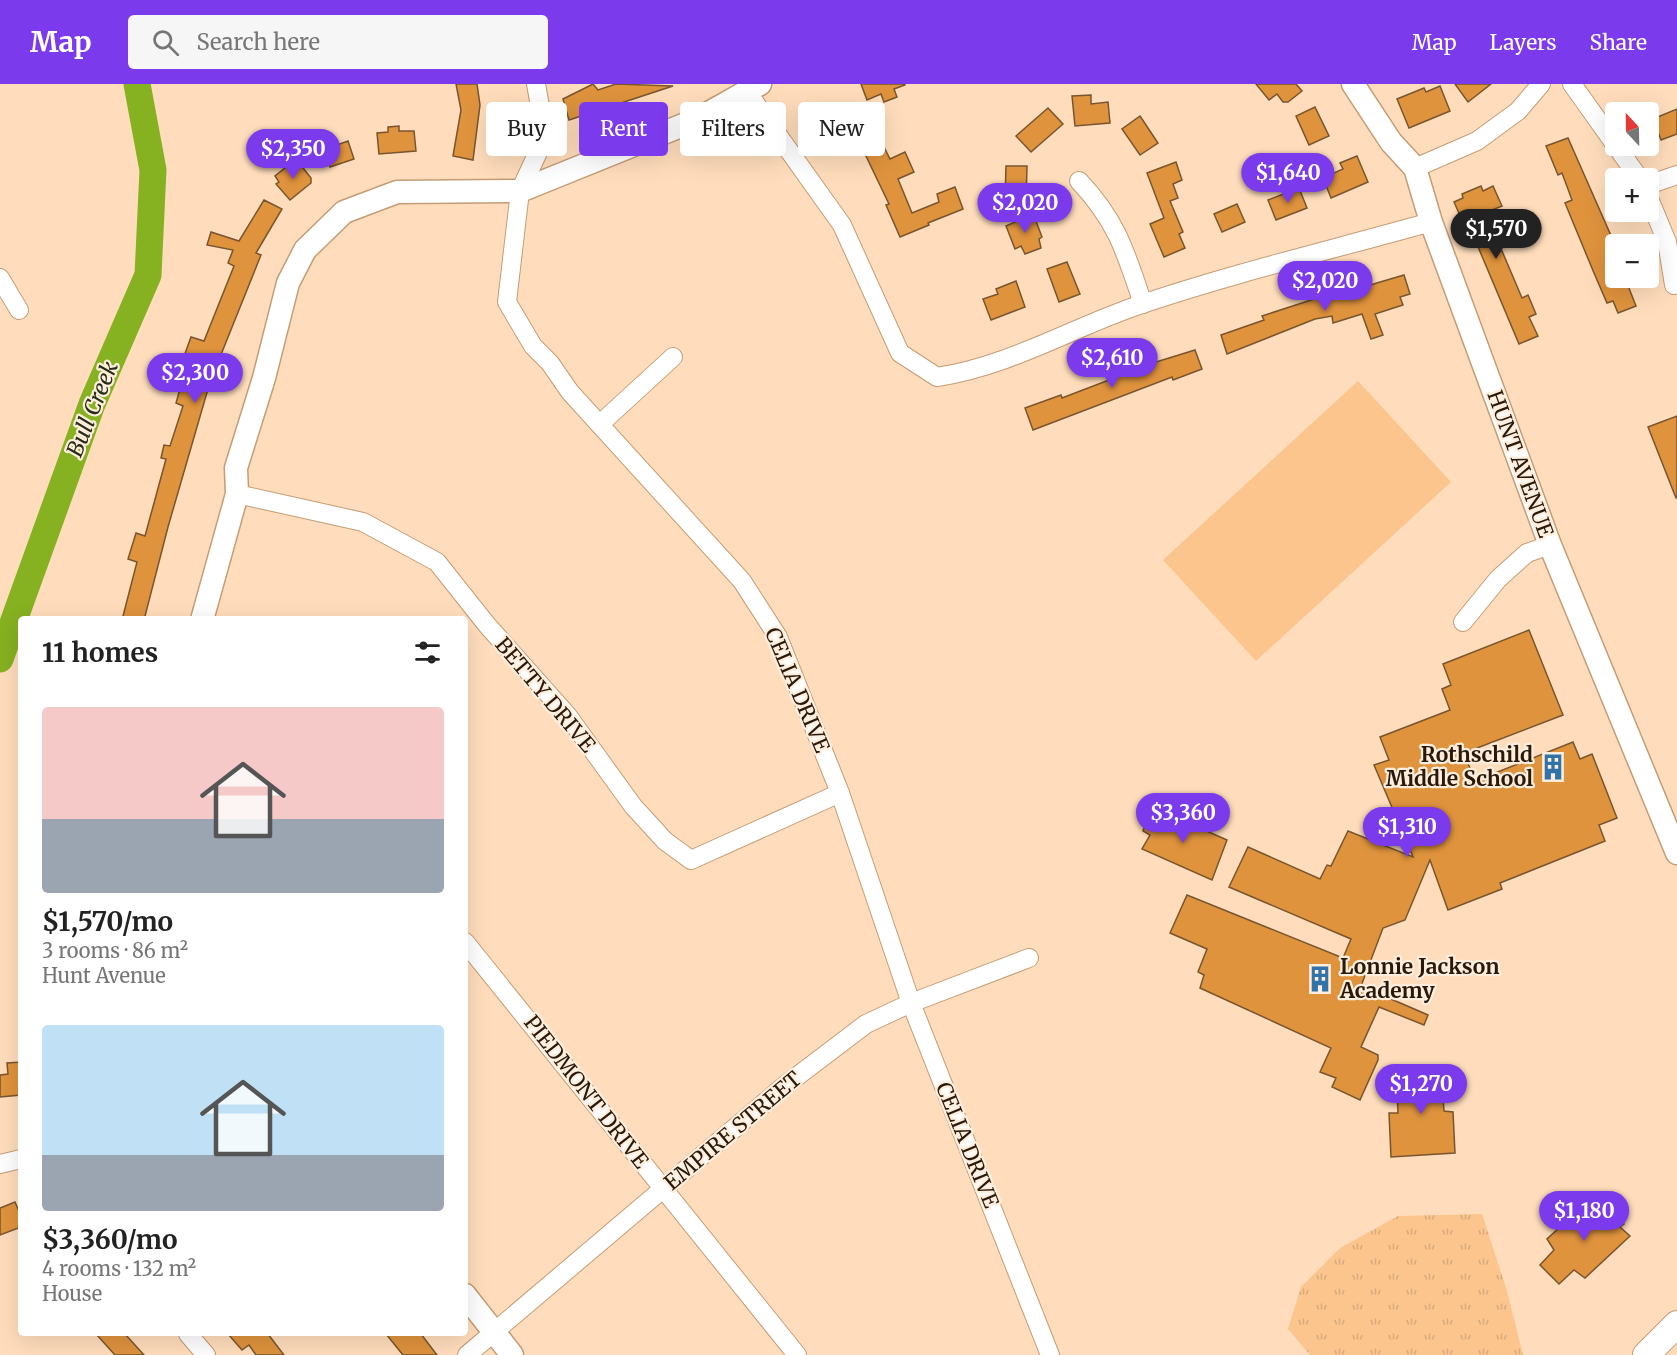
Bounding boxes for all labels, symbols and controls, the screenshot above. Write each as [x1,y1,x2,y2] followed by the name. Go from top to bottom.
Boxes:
[128,15,548,69] search box
[30,24,92,60] text: Map
[149,26,182,59] icon: search
[197,28,320,56] text: Search here
[1412,29,1457,56] text: Map
[1490,29,1557,56] text: Layers
[1590,29,1647,56] text: Share
[486,102,567,156] chip: Buy
[579,102,668,156] chip: Rent
[680,102,786,156] chip: Filters
[798,102,885,156] chip: New
[1605,102,1659,156] north arrow
[1605,102,1659,288] map controls
[244,129,342,180] pin: $2,350
[260,136,326,161] text: $2,350
[1239,153,1337,204] pin: $1,640
[1255,160,1321,185] text: $1,640
[1605,168,1659,222] button: +
[976,183,1074,234] pin: $2,020
[991,190,1059,215] text: $2,020
[1447,209,1545,260] pin: $1,570
[1465,216,1527,241] text: $1,570
[1605,234,1659,288] button: −
[1276,261,1374,312] pin: $2,020
[1291,268,1359,293] text: $2,020
[1063,338,1161,389] pin: $2,610
[1081,345,1143,370] text: $2,610
[146,353,244,404] pin: $2,300
[60,357,124,461] water label: Bull Creek
[161,360,229,385] text: $2,300
[1481,386,1560,542] street label: HUNT AVENUE
[759,623,836,757] street label: CELIA DRIVE
[489,632,602,758] street label: BETTY DRIVE
[42,636,158,669] text: 11 homes
[411,636,444,669] icon: filters
[1386,741,1533,792] place label: Rothschild Middle School
[189,746,297,854] icon: home
[1538,752,1568,782] building icon: Rothschild Middle School
[1134,793,1232,844] pin: $3,360
[1150,800,1216,825] text: $3,360
[1358,807,1456,858] pin: $1,310
[1377,814,1437,839] text: $1,310
[42,905,173,938] text: $1,570/mo
[42,938,188,963] text: 3 rooms · 86 m²
[1339,953,1499,1004] place label: Lonnie Jackson Academy
[42,963,166,988] text: Hunt Avenue
[1305,964,1335,994] building icon: Lonnie Jackson Academy
[518,1010,655,1174] street label: PIEDMONT DRIVE
[189,1064,297,1172] icon: home
[1372,1064,1470,1115] pin: $1,270
[658,1065,807,1196] street label: EMPIRE STREET
[1389,1071,1453,1096] text: $1,270
[930,1078,1005,1212] street label: CELIA DRIVE
[1535,1191,1633,1242] pin: $1,180
[1553,1198,1615,1223] text: $1,180
[42,1223,177,1256] text: $3,360/mo
[42,1256,196,1281] text: 4 rooms · 132 m²
[42,1281,102,1306] text: House

